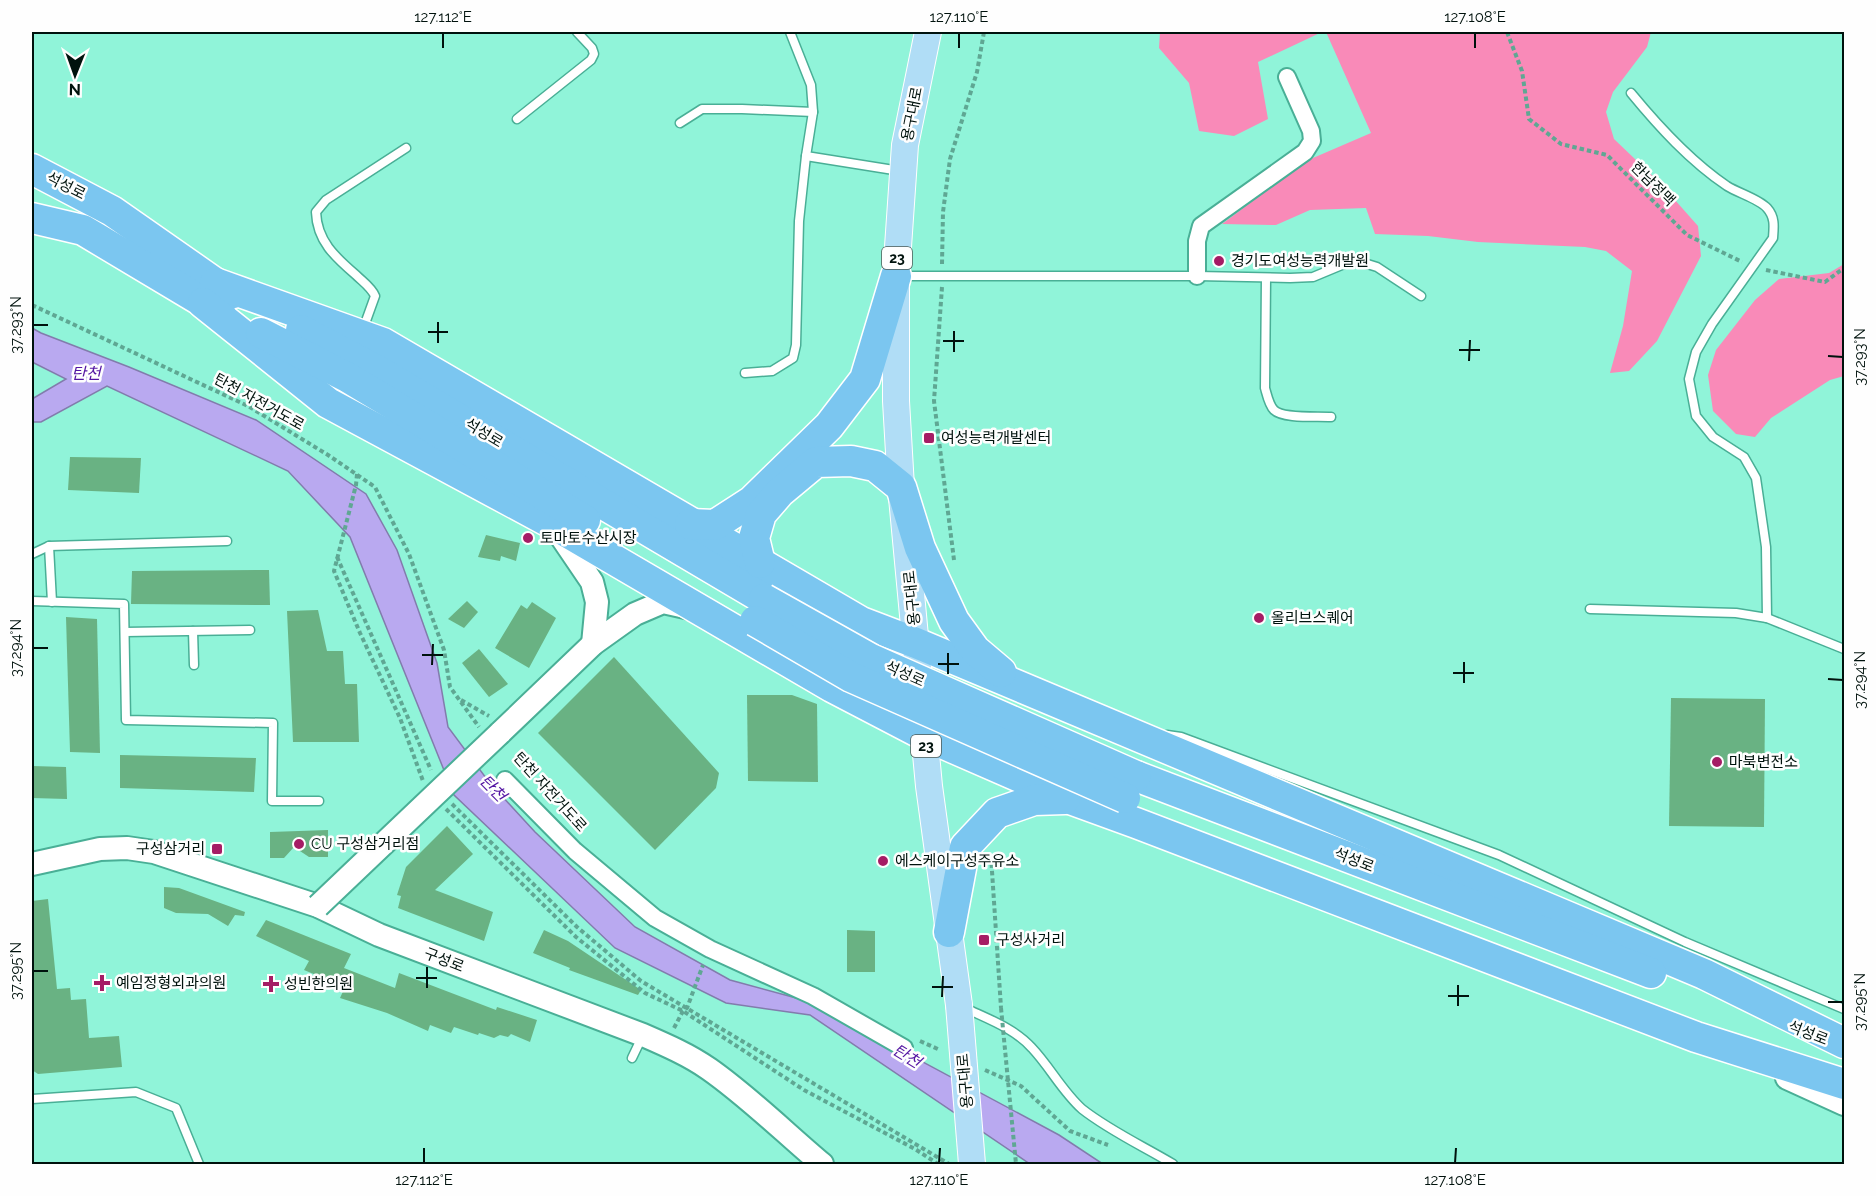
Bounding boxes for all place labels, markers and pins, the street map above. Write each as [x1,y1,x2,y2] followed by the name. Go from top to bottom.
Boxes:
[1231,252,1369,270] place label: 경기도여성능력개발원
[1212,254,1226,268] marker: 경기도여성능력개발원
[941,429,1051,447] place label: 여성능력개발센터
[922,431,936,445] marker: 여성능력개발센터
[540,529,637,547] place label: 토마토수산시장
[521,531,535,545] marker: 토마토수산시장
[1271,609,1354,627] place label: 올리브스퀘어
[1252,611,1266,625] marker: 올리브스퀘어
[1729,753,1798,771] place label: 마북변전소
[1710,755,1724,769] marker: 마북변전소
[311,835,419,853] place label: CU 구성삼거리점
[292,837,306,851] marker: CU 구성삼거리점
[136,840,205,858] place label: 구성삼거리
[210,842,224,856] marker: 구성삼거리
[895,852,1019,870] place label: 에스케이구성주유소
[876,854,890,868] marker: 에스케이구성주유소
[996,931,1065,949] place label: 구성사거리
[977,933,991,947] marker: 구성사거리
[93,974,111,992] marker: 예임정형외과의원
[116,974,226,992] place label: 예임정형외과의원
[262,975,280,993] marker: 성빈한의원
[284,975,353,993] place label: 성빈한의원

